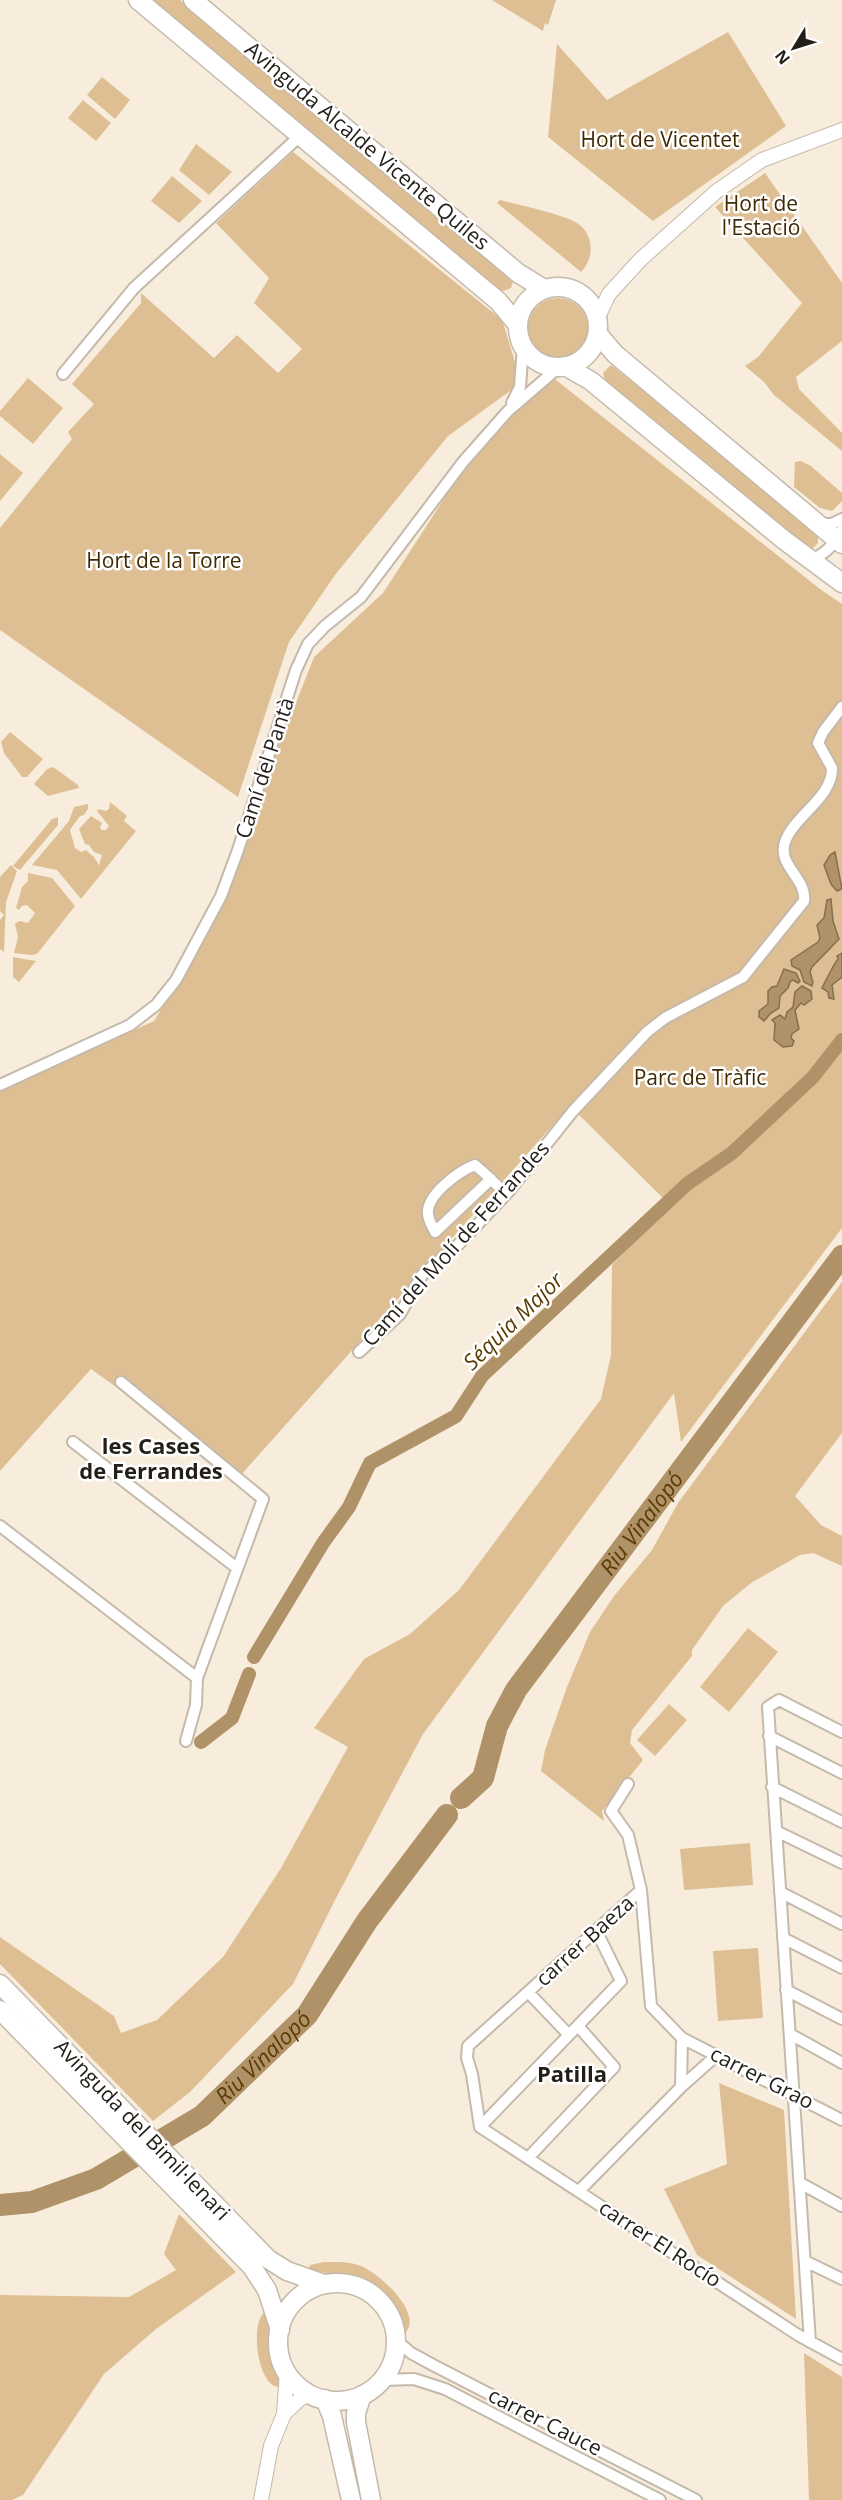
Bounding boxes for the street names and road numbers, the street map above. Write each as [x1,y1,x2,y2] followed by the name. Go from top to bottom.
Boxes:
[240,35,496,256] street label: Avinguda Alcalde Vicente Quiles
[228,694,300,842] street label: Camí del Pantà
[355,1135,555,1352] street label: Camí del Molí de Ferrandes
[529,1889,640,1992] street label: carrer Baeza
[49,2033,237,2226] street label: Avinguda del Bimil·lenari
[706,2039,819,2115] street label: carrer Grao
[594,2193,727,2293] street label: carrer El Rocío
[484,2380,607,2462] street label: carrer Cauce

